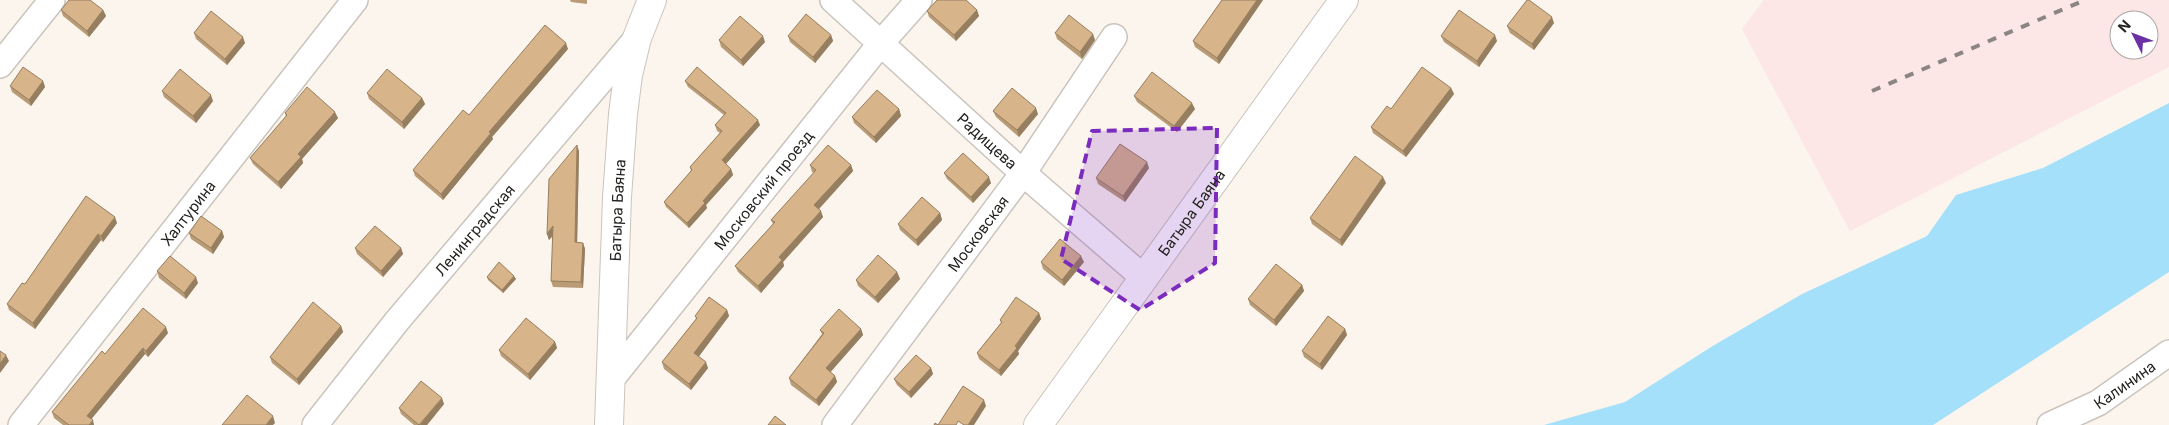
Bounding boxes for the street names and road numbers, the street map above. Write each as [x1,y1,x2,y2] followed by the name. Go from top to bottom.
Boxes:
[954,109,1021,173] street label: Радищева
[710,126,817,253] street label: Московский проезд
[605,158,629,262] street label: Батыра Баяна
[1154,165,1229,259] street label: Батыра Баяна
[156,176,219,249] street label: Халтурина
[430,180,518,279] street label: Ленинградская
[943,192,1012,275] street label: Московская
[2090,356,2159,413] street label: Калинина

